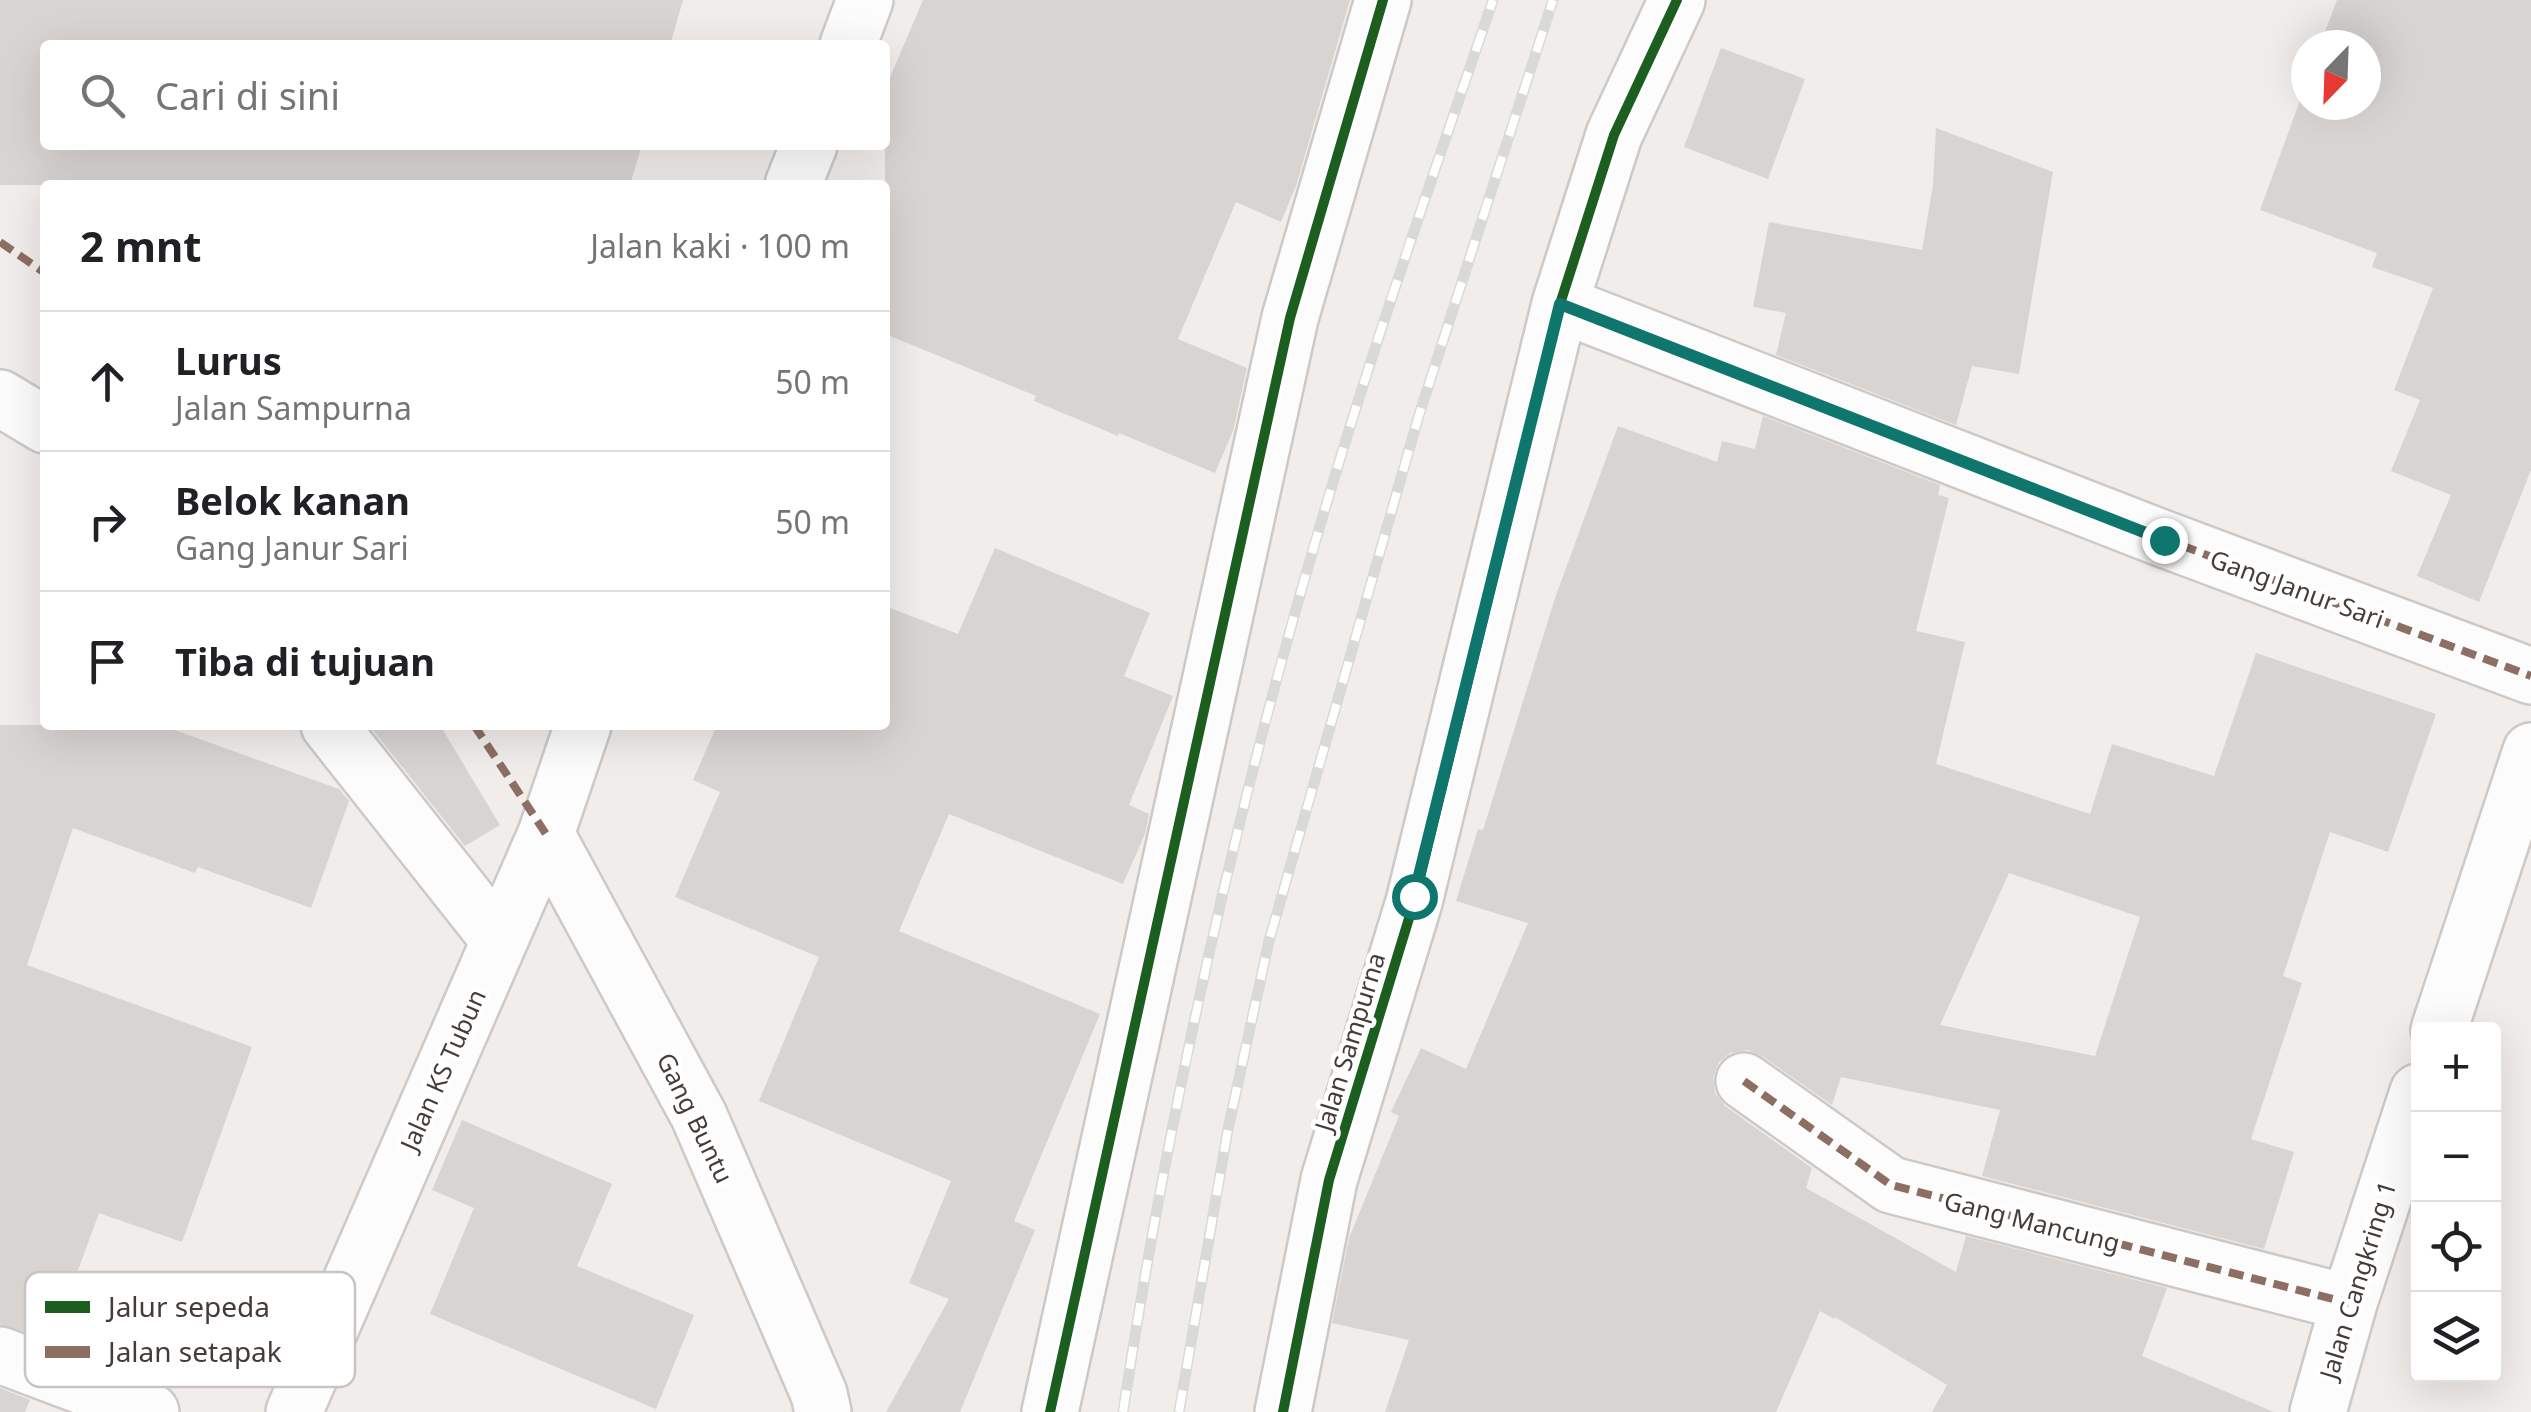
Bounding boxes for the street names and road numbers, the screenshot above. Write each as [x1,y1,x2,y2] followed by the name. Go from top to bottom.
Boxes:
[2206,541,2389,635] street label: Gang Janur Sari
[1305,948,1392,1137] street label: Jalan Sampurna
[390,983,493,1158] street label: Jalan KS Tubun
[650,1047,742,1188] street label: Gang Buntu
[2310,1176,2403,1385] street label: Jalan Cangkring 1
[1941,1183,2124,1259] street label: Gang Mancung

